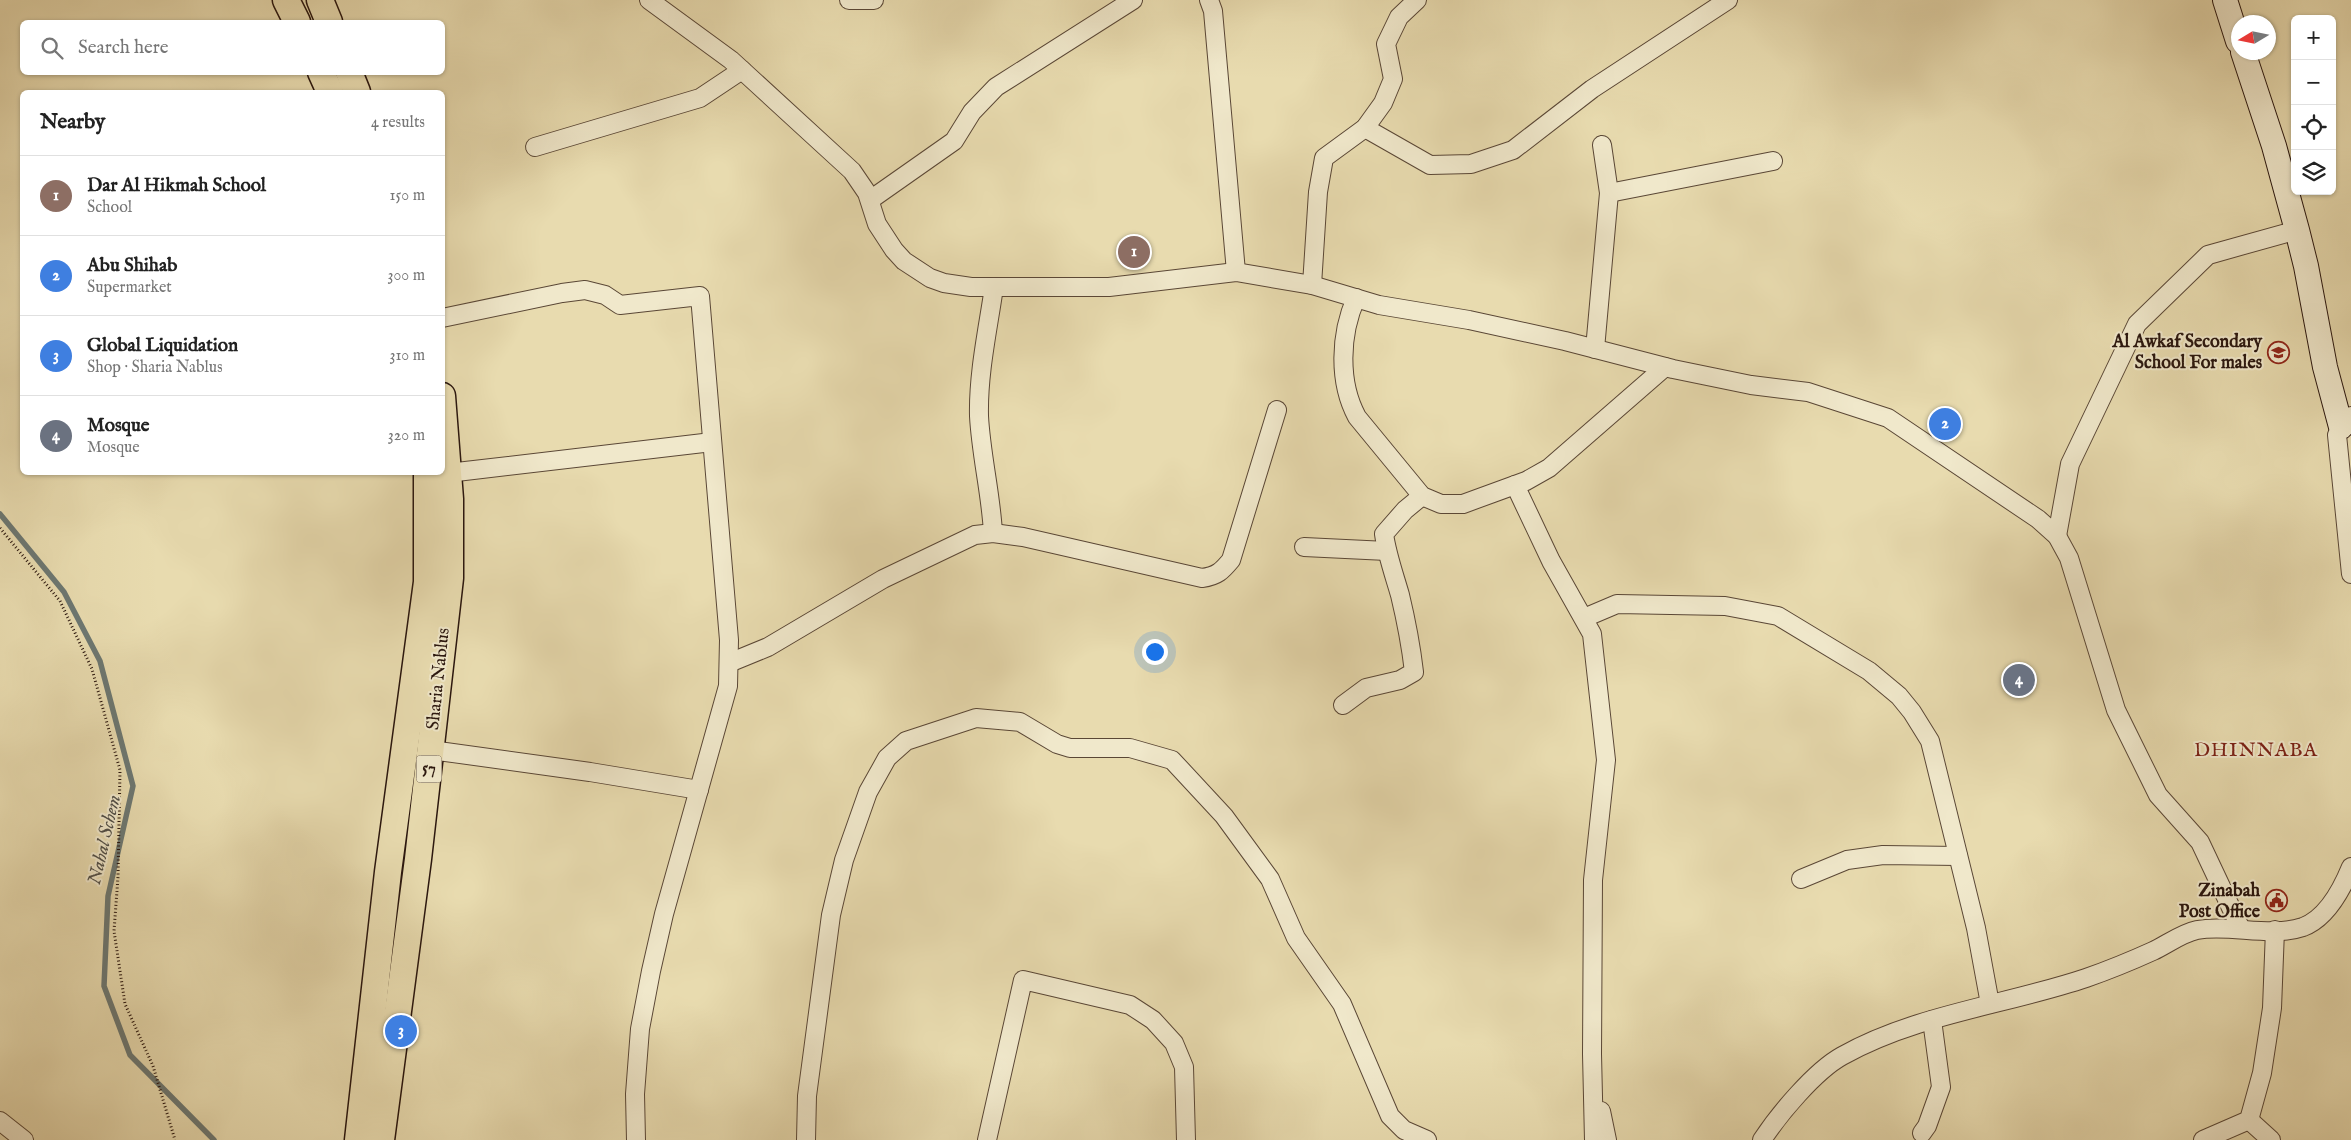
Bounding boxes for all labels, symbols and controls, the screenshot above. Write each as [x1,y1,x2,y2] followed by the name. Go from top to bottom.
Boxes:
[2231,15,2276,60] north arrow
[2291,15,2336,195] map controls
[2291,15,2336,60] button: +
[20,20,445,75] search box
[38,34,66,62] icon: search
[78,36,169,60] text: Search here
[2291,60,2336,105] button: −
[2291,105,2336,150] button: locate
[40,109,105,136] text: Nearby
[371,113,425,133] text: 4 results
[2291,150,2336,195] button: layers
[87,174,266,198] text: Dar Al Hikmah School
[53,186,59,206] text: 1
[390,186,425,206] text: 150 m
[87,198,132,218] text: School
[1118,233,1150,271] pin: 1
[87,254,177,278] text: Abu Shihab
[52,266,60,286] text: 2
[387,266,425,286] text: 300 m
[87,278,172,298] text: Supermarket
[2111,331,2263,375] place label: Al Awkaf Secondary School For males
[87,334,238,358] text: Global Liquidation
[2266,340,2290,364] school or university icon: Al Awkaf Secondary School For males
[53,346,59,366] text: 3
[389,346,425,366] text: 310 m
[87,358,223,378] text: Shop · Sharia Nablus
[1929,405,1961,443] pin: 2
[87,414,150,438] text: Mosque
[52,426,60,446] text: 4
[388,426,425,446] text: 320 m
[87,438,140,458] text: Mosque
[422,627,456,731] street label: Sharia Nablus
[1142,639,1168,665] your location
[2003,661,2035,699] pin: 4
[2194,738,2318,763] district label: DHINNABA
[416,756,442,782] road number: 57
[83,793,127,887] water label: Nahal Schem
[2179,880,2261,924] place label: Zinabah Post Office
[2264,889,2288,913] public building icon: Zinabah Post Office
[385,1012,417,1050] pin: 3

